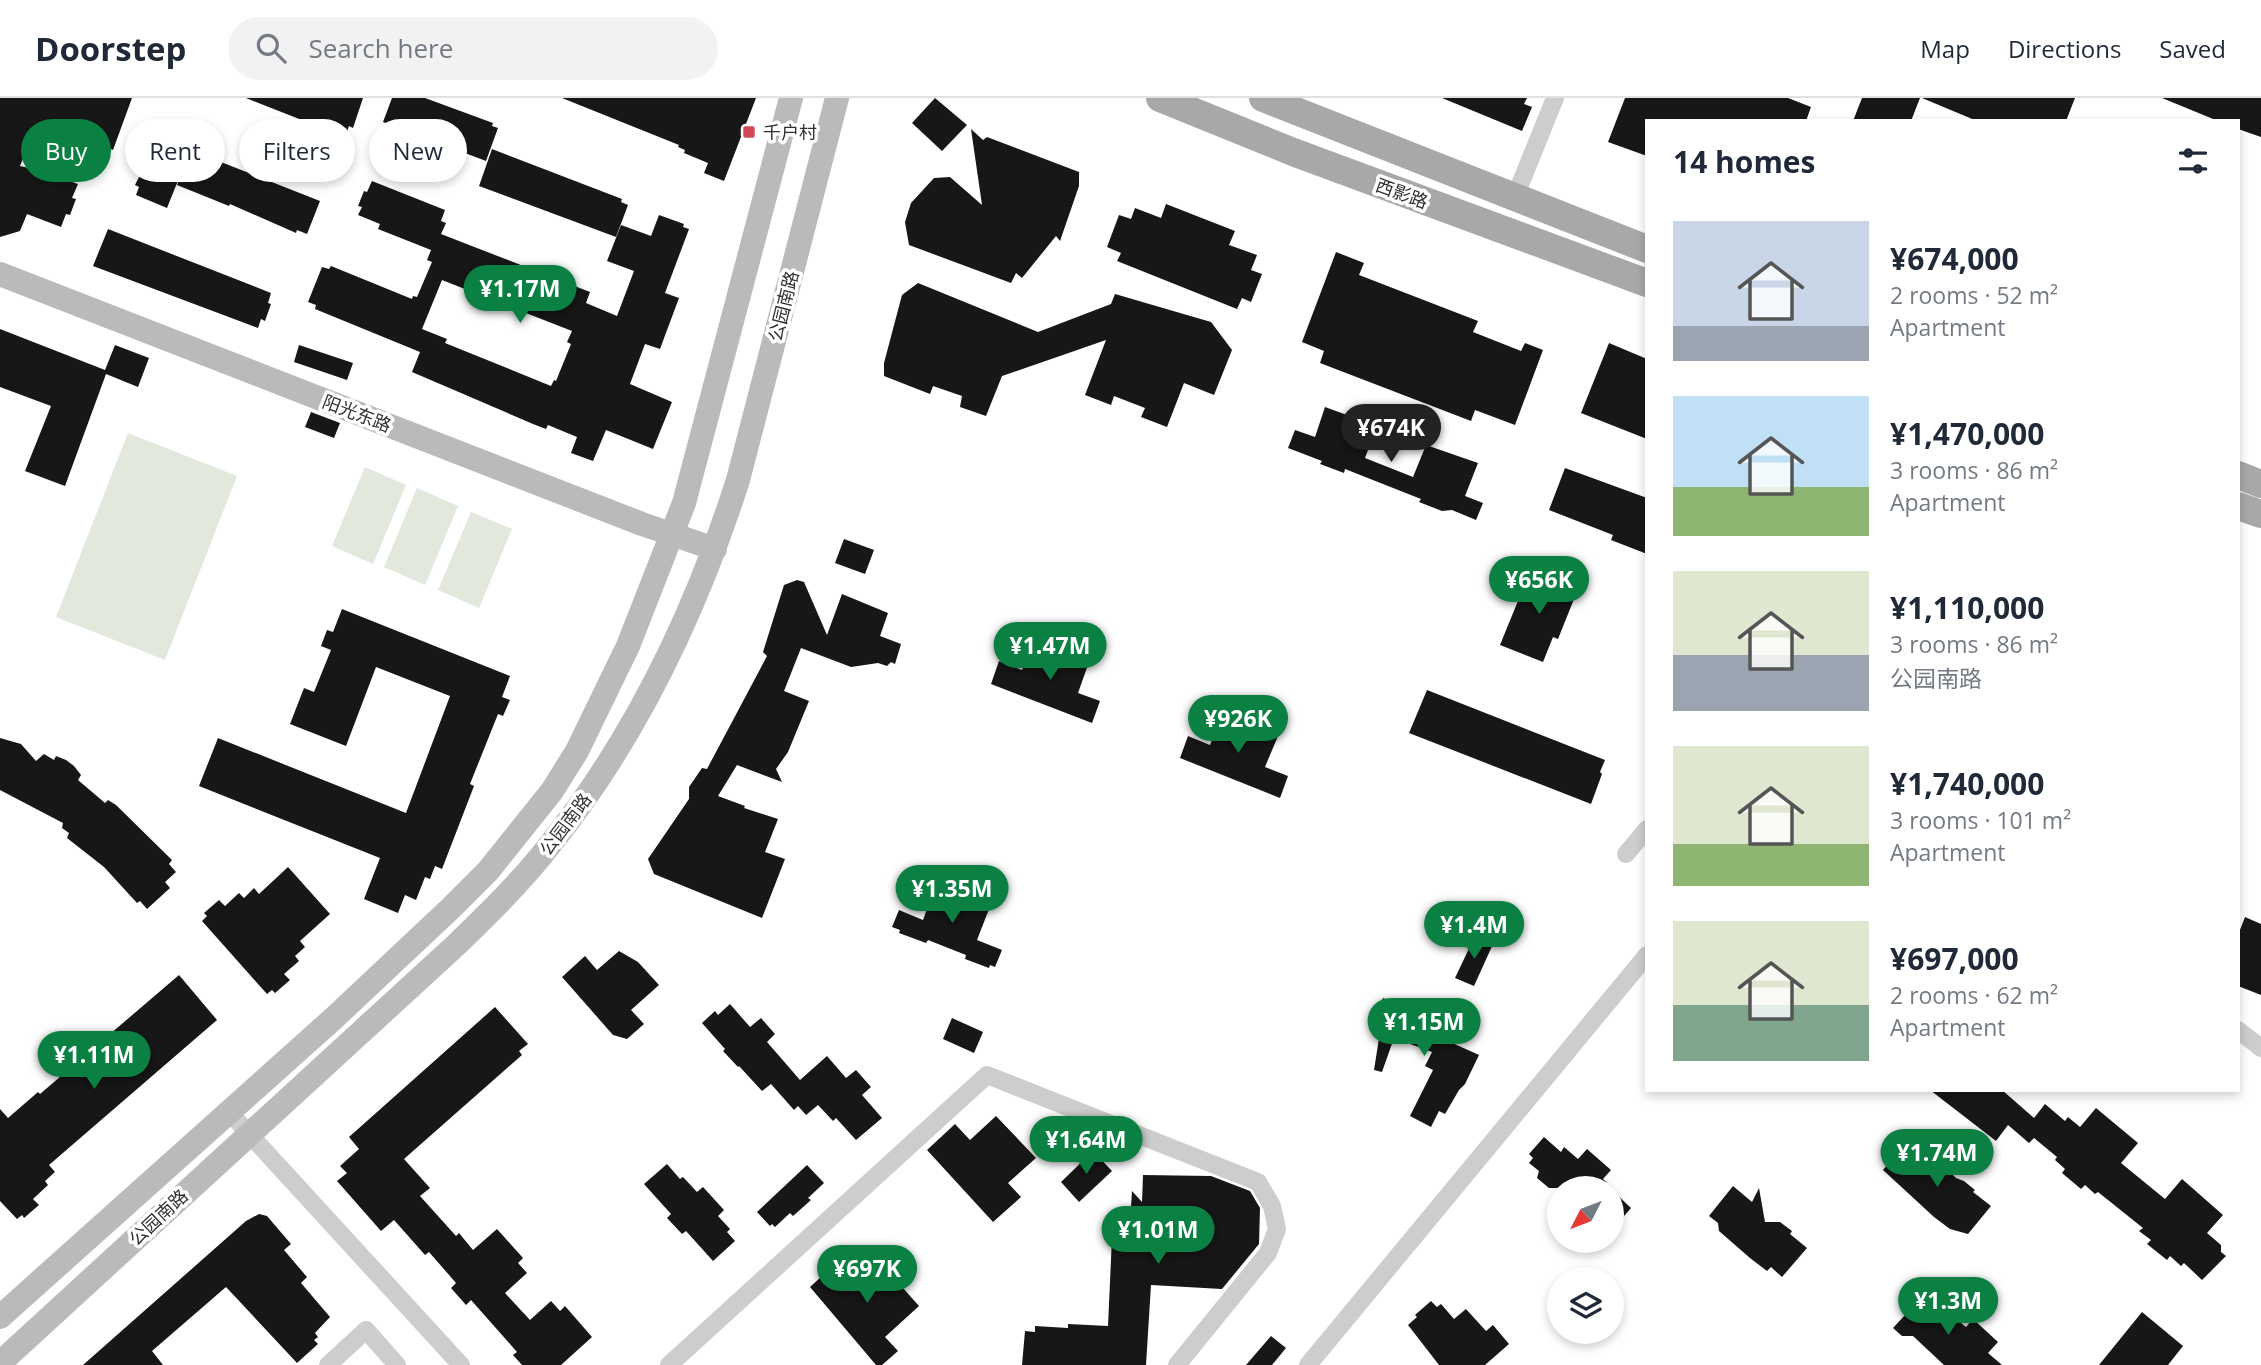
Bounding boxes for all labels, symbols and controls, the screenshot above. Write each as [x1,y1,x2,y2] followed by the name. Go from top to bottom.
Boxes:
[228,17,718,80] search box
[35,26,186,71] text: Doorstep
[252,29,290,67] icon: search
[308,30,453,66] text: Search here
[1920,32,1970,65] text: Map
[2008,32,2121,65] text: Directions
[2159,32,2226,65] text: Saved
[21,119,111,182] chip: Buy
[125,119,225,182] chip: Rent
[239,119,355,182] chip: Filters
[369,119,467,182] chip: New
[763,120,817,144] place label: 千户村
[741,124,757,140] marker: 千户村
[1673,141,1816,182] text: 14 homes
[2174,142,2212,180] icon: filters
[1373,172,1431,214] street label: 西影路
[1890,238,2019,279] text: ¥674,000
[1729,249,1813,333] icon: home
[463,266,577,325] pin: ¥1.17M
[763,268,803,344] street label: 公园南路
[480,272,560,304] text: ¥1.17M
[1890,279,2058,311] text: 2 rooms · 52 m²
[1890,311,2006,343] text: Apartment
[319,389,395,437] street label: 阳光东路
[1342,404,1440,464] pin: ¥674K
[1357,411,1425,443] text: ¥674K
[1890,413,2044,454] text: ¥1,470,000
[1729,424,1813,508] icon: home
[1890,454,2058,486] text: 3 rooms · 86 m²
[1890,486,2006,518] text: Apartment
[1490,556,1588,616] pin: ¥656K
[1505,563,1573,595] text: ¥656K
[1890,587,2044,628] text: ¥1,110,000
[1729,599,1813,683] icon: home
[993,622,1107,682] pin: ¥1.47M
[1890,628,2058,660] text: 3 rooms · 86 m²
[1010,629,1090,661] text: ¥1.47M
[1890,662,1982,694] text: 公园南路
[1189,696,1287,755] pin: ¥926K
[1204,702,1272,734] text: ¥926K
[1890,763,2044,804] text: ¥1,740,000
[1729,774,1813,858] icon: home
[534,788,596,860] street label: 公园南路
[1890,804,2071,836] text: 3 rooms · 101 m²
[1890,836,2006,868] text: Apartment
[895,866,1009,925] pin: ¥1.35M
[912,872,992,904] text: ¥1.35M
[1425,902,1523,961] pin: ¥1.4M
[1440,908,1508,940] text: ¥1.4M
[1890,938,2019,979] text: ¥697,000
[1729,949,1813,1033] icon: home
[1890,979,2058,1011] text: 2 rooms · 62 m²
[1367,998,1481,1058] pin: ¥1.15M
[1384,1005,1464,1037] text: ¥1.15M
[1890,1011,2006,1043] text: Apartment
[37,1032,151,1091] pin: ¥1.11M
[54,1038,134,1070] text: ¥1.11M
[1029,1116,1143,1176] pin: ¥1.64M
[1046,1123,1126,1155] text: ¥1.64M
[1880,1130,1994,1189] pin: ¥1.74M
[1897,1136,1977,1168] text: ¥1.74M
[1547,1176,1624,1253] north arrow
[1547,1176,1624,1344] map controls
[123,1184,193,1250] street label: 公园南路
[1101,1206,1215,1266] pin: ¥1.01M
[1118,1213,1198,1245] text: ¥1.01M
[818,1246,916,1305] pin: ¥697K
[833,1252,901,1284] text: ¥697K
[1547,1267,1624,1344] button: layers
[1899,1278,1997,1337] pin: ¥1.3M
[1914,1284,1982,1316] text: ¥1.3M

